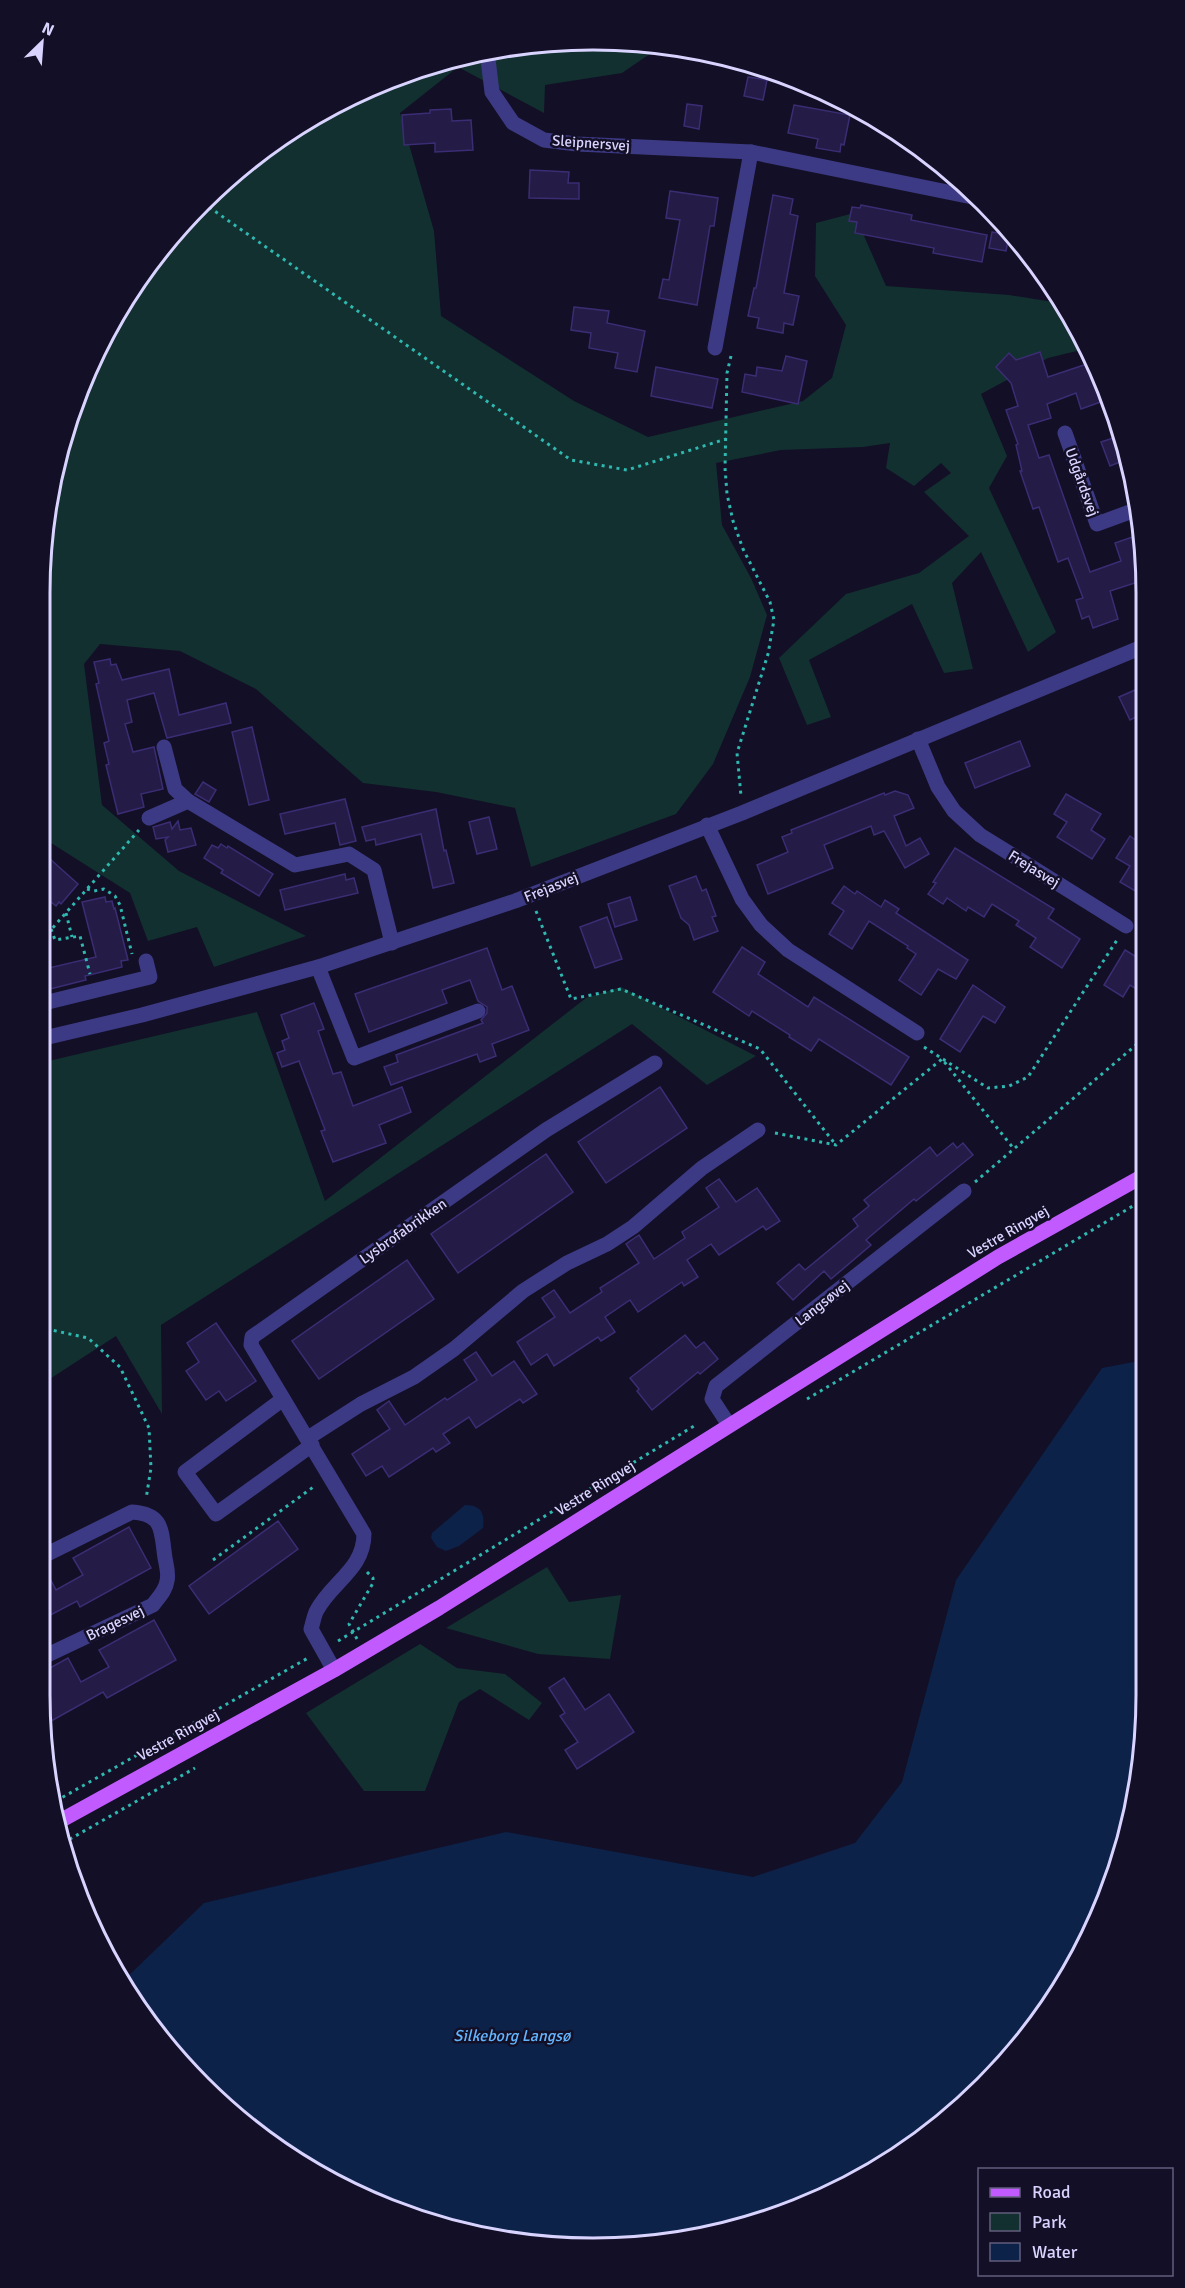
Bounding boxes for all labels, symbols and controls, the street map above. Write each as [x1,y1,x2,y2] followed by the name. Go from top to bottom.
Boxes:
[12,12,72,72] north arrow
[39,18,57,41] text: N
[551,131,631,155] street label: Sleipnersvej
[1061,445,1103,519] street label: Udgårdsvej
[1005,846,1063,892] street label: Frejasvej
[521,868,581,906] street label: Frejasvej
[356,1194,450,1268] street label: Lysbrofabrikken
[964,1202,1052,1262] street label: Vestre Ringvej
[791,1276,853,1330] street label: Langsøvej
[552,1456,638,1520] street label: Vestre Ringvej
[83,1601,147,1645] street label: Bragesvej
[134,1705,222,1765] street label: Vestre Ringvej
[454,2026,572,2046] water label: Silkeborg Langsø
[978,2168,1173,2276] legend
[1032,2181,1071,2203] text: Road
[1032,2211,1067,2233] text: Park
[1032,2241,1078,2263] text: Water

